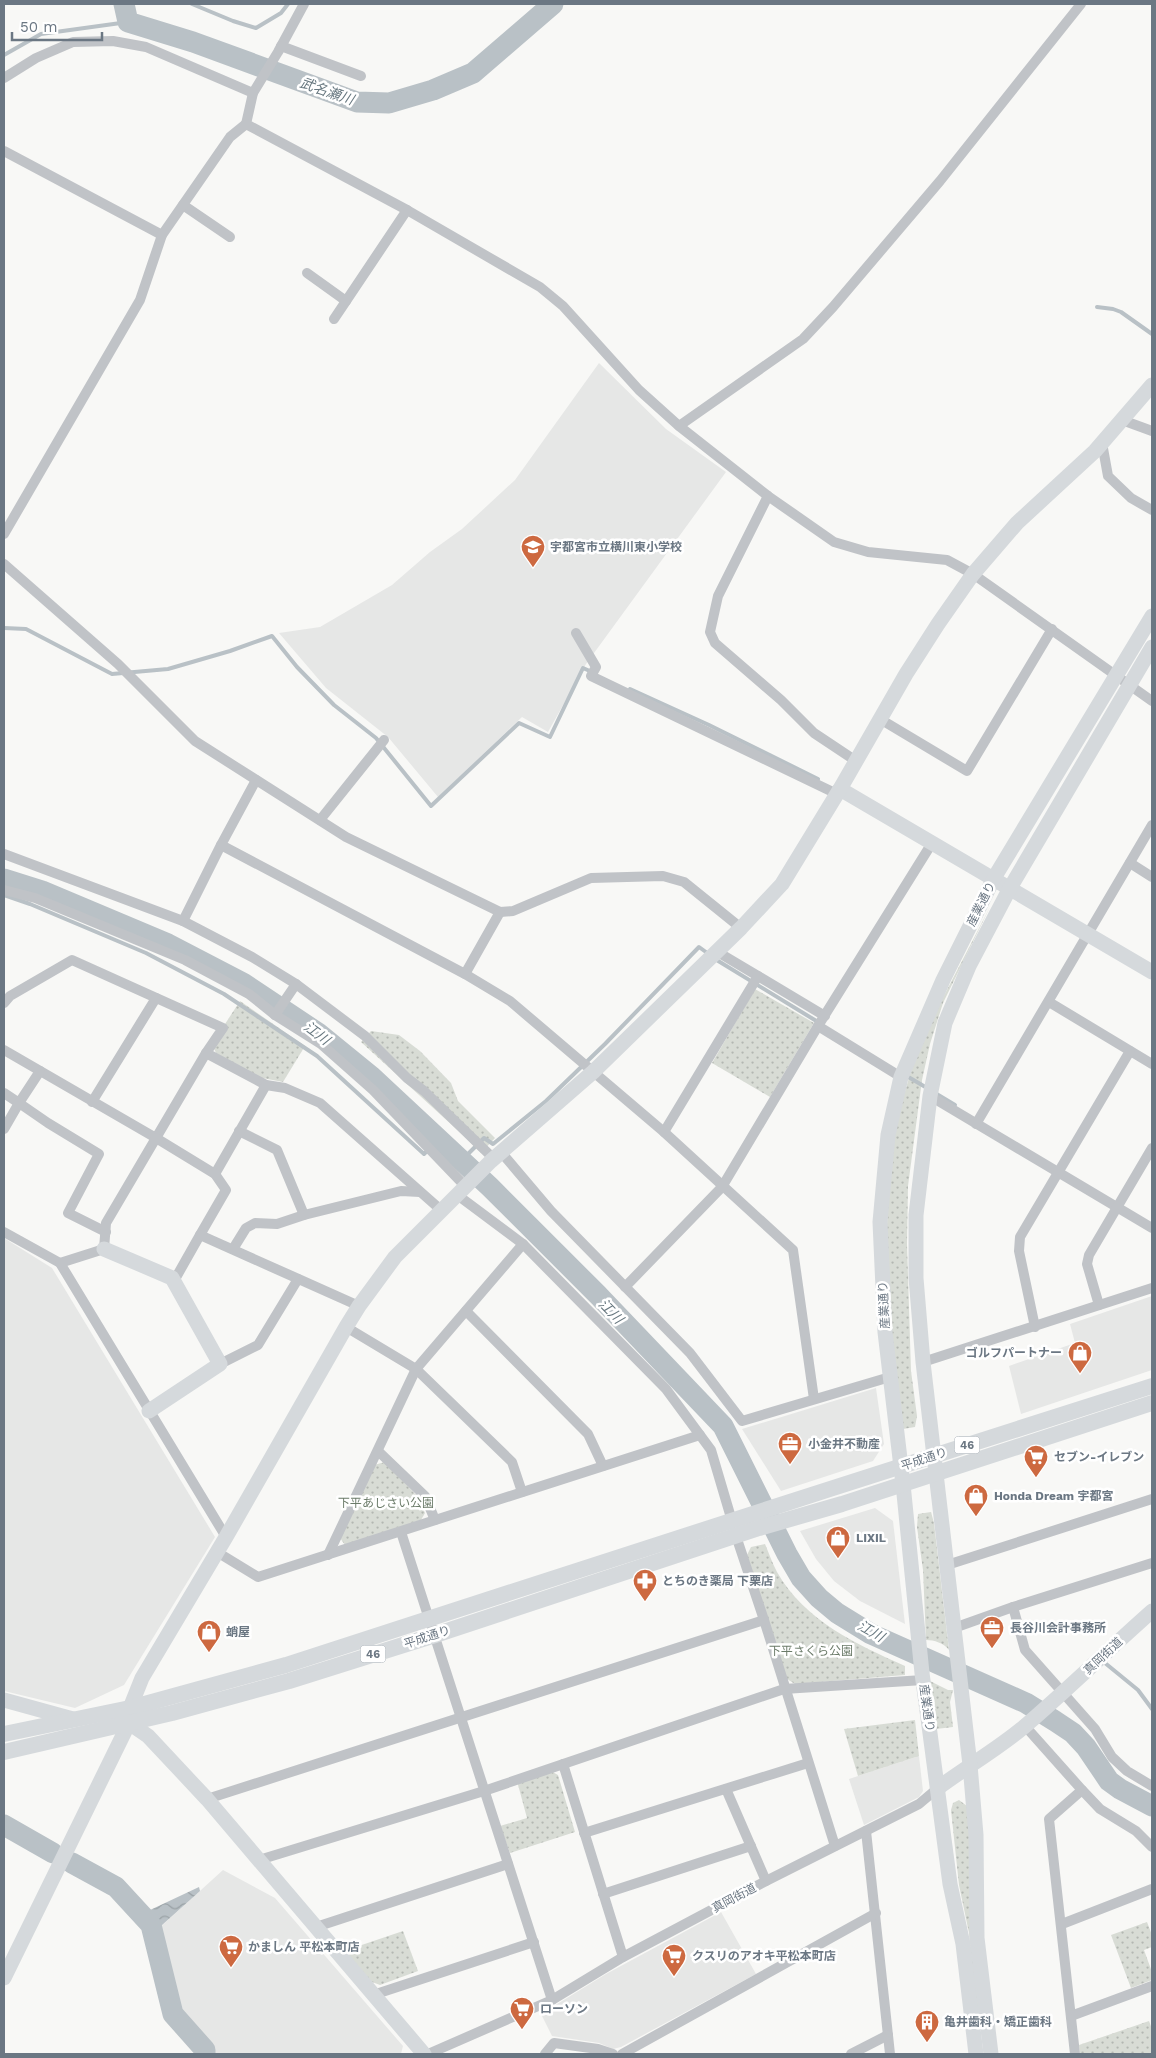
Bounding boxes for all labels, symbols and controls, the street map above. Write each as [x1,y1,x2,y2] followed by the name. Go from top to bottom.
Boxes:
[12,10,102,42] scale bar
[20,18,57,36] text: 50 m
[298,74,358,108] water label: 武名瀬川
[520,534,546,568] school or university icon: 宇都宮市立横川東小学校
[550,540,682,554] place label: 宇都宮市立横川東小学校
[964,879,998,929] street label: 産業通り
[301,1018,335,1049] water label: 江川
[876,1281,892,1329] street label: 産業通り
[596,1295,628,1328] water label: 江川
[1067,1340,1093,1374] shop icon: ゴルフパートナー
[966,1346,1062,1360] place label: ゴルフパートナー
[777,1431,803,1465] office icon: 小金井不動産
[954,1436,980,1454] road number: 46
[808,1437,880,1451] place label: 小金井不動産
[1023,1444,1049,1478] supermarket icon: セブン-イレブン
[899,1445,949,1473] street label: 平成通り
[1054,1450,1144,1464] place label: セブン-イレブン
[963,1483,989,1517] shop icon: Honda Dream 宇都宮
[994,1489,1114,1503] place label: Honda Dream 宇都宮
[338,1496,434,1510] park label: 下平あじさい公園
[825,1525,851,1559] shop icon: LIXIL
[856,1531,886,1545] place label: LIXIL
[632,1568,658,1602] pharmacy icon: とちのき薬局 下栗店
[662,1574,773,1588] place label: とちのき薬局 下栗店
[979,1615,1005,1649] office icon: 長谷川会計事務所
[855,1617,889,1646] water label: 江川
[196,1619,222,1653] shop icon: 蛸屋
[1010,1621,1106,1635] place label: 長谷川会計事務所
[402,1623,452,1651] street label: 平成通り
[226,1625,250,1639] place label: 蛸屋
[1081,1635,1125,1677] street label: 真岡街道
[769,1644,853,1658] park label: 下平さくら公園
[360,1646,386,1662] road number: 46
[917,1683,937,1733] street label: 産業通り
[710,1881,758,1915] street label: 真岡街道
[218,1934,244,1968] supermarket icon: かましん 平松本町店
[248,1940,359,1954] place label: かましん 平松本町店
[661,1943,687,1977] supermarket icon: クスリのアオキ平松本町店
[692,1949,836,1963] place label: クスリのアオキ平松本町店
[509,1996,535,2030] supermarket icon: ローソン
[540,2002,588,2016] place label: ローソン
[914,2009,940,2043] building icon: 亀井歯科・矯正歯科
[944,2015,1052,2029] place label: 亀井歯科・矯正歯科

